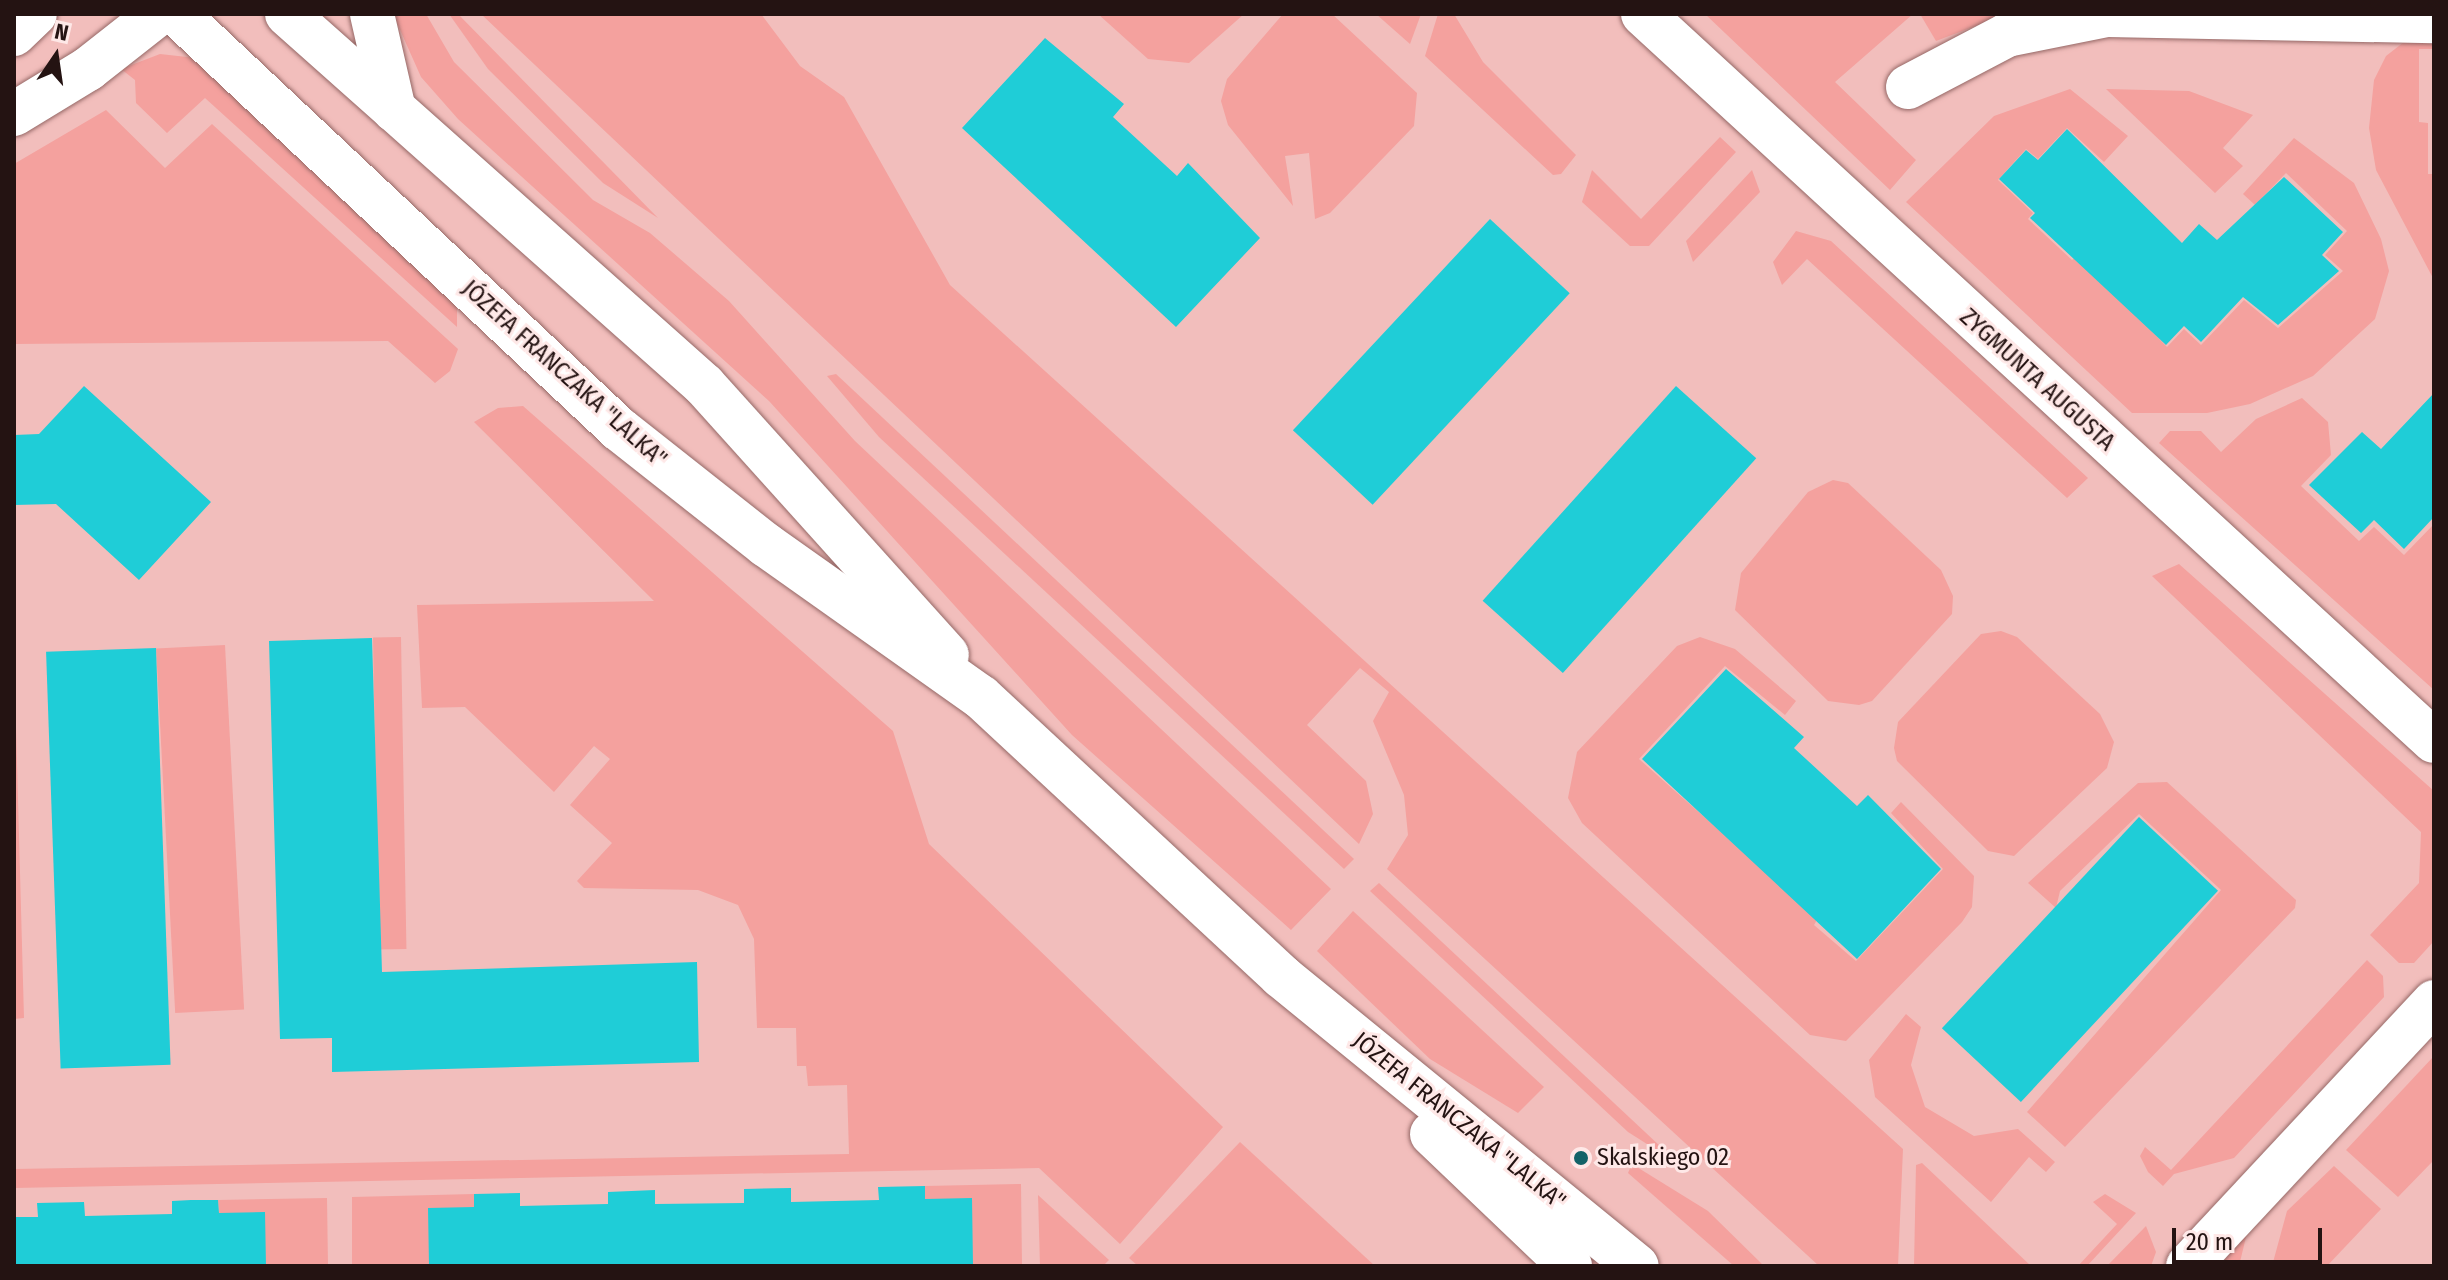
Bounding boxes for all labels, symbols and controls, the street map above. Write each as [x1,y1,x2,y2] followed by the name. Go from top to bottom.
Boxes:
[16,16,96,96] north arrow
[52,17,71,47] text: N
[456,274,672,474] street label: JÓZEFA FRANCZAKA "LALKA"
[1954,303,2120,457] street label: ZYGMUNTA AUGUSTA
[1347,1026,1571,1216] street label: JÓZEFA FRANCZAKA "LALKA"
[1597,1144,1729,1172] place label: Skalskiego 02
[1572,1149,1590,1167] marker: Skalskiego 02
[2176,1212,2326,1262] scale bar
[2186,1228,2233,1256] text: 20 m

